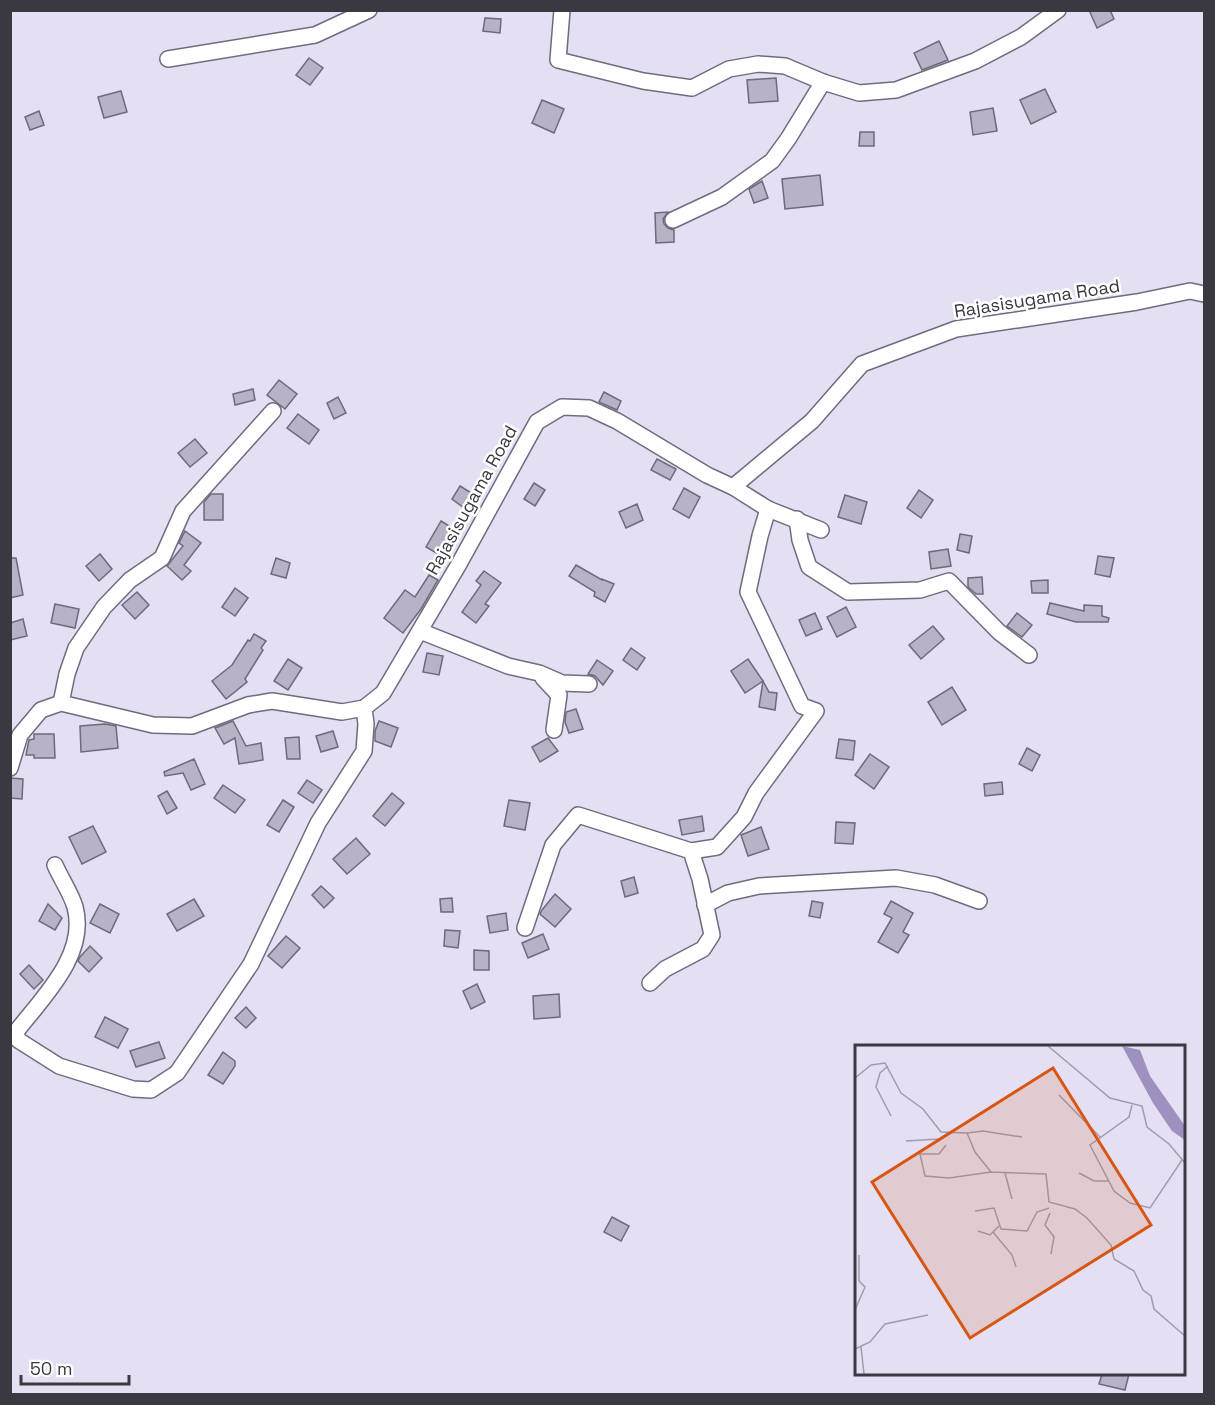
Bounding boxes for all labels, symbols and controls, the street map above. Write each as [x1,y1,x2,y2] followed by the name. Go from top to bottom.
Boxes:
[953,274,1121,322] street label: Rajasisugama Road
[420,421,522,579] street label: Rajasisugama Road
[855,1045,1185,1375] inset map
[21,1348,129,1386] scale bar
[30,1357,72,1380] text: 50 m

